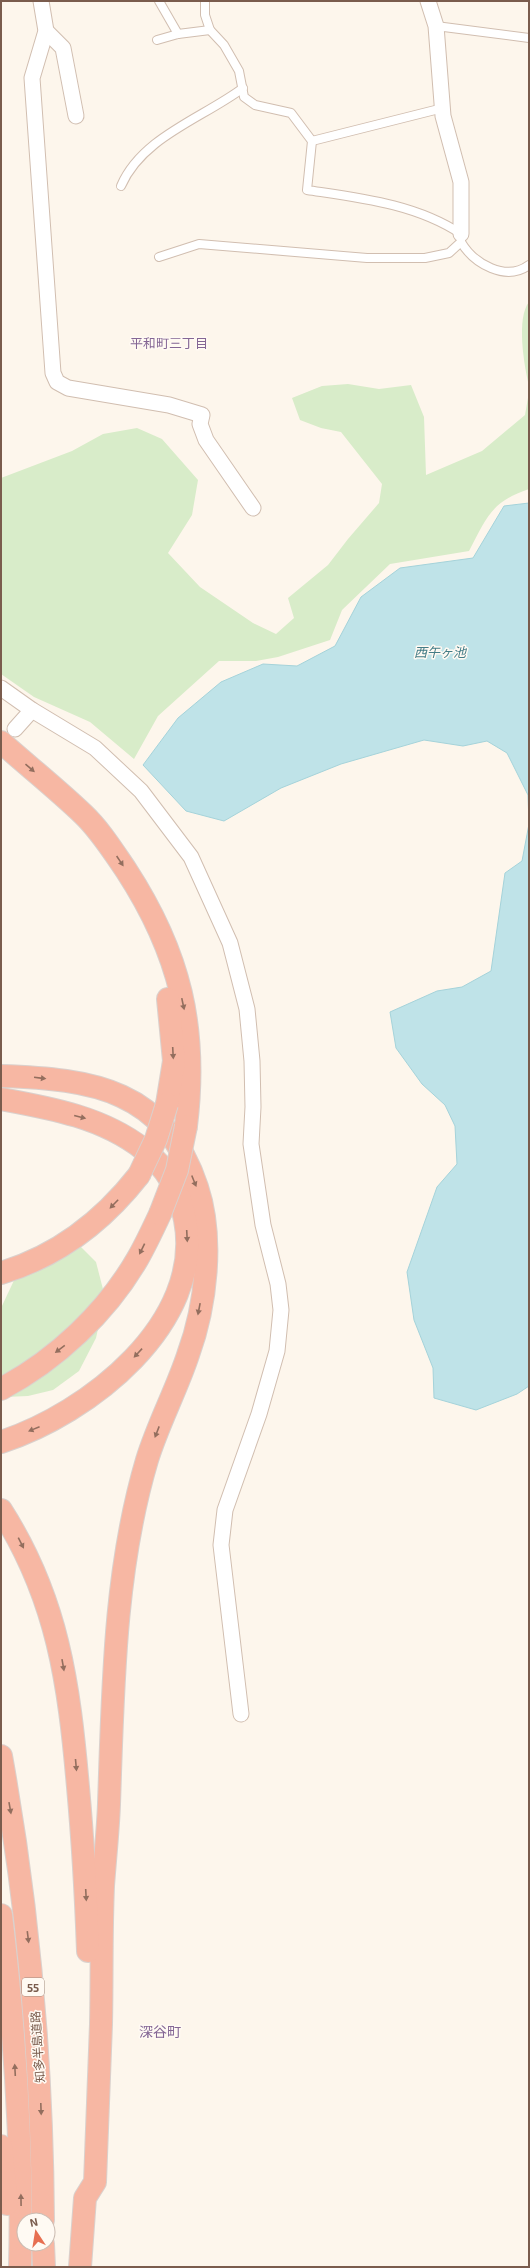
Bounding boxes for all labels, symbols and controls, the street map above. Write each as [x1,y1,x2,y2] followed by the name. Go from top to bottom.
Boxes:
[130,335,208,351] district label: 平和町三丁目
[414,644,468,660] water label: 西午ヶ池
[25,763,35,773] one-way arrow
[116,856,124,866] one-way arrow
[181,998,187,1010] one-way arrow
[170,1047,177,1059] one-way arrow
[34,1075,46,1081] one-way arrow
[74,1114,86,1120] one-way arrow
[192,1176,198,1188] one-way arrow
[109,1199,119,1209] one-way arrow
[184,1230,191,1242] one-way arrow
[139,1244,146,1255] one-way arrow
[196,1303,202,1315] one-way arrow
[54,1345,65,1353] one-way arrow
[134,1347,143,1358] one-way arrow
[29,1426,40,1432] one-way arrow
[154,1426,160,1438] one-way arrow
[18,1537,24,1549] one-way arrow
[60,1659,66,1671] one-way arrow
[73,1759,79,1771] one-way arrow
[7,1802,13,1814] one-way arrow
[83,1889,90,1901] one-way arrow
[25,1931,31,1943] one-way arrow
[22,1978,44,1996] road number: 55
[28,2011,46,2083] street label: 知多半島道路
[139,2023,181,2040] district label: 深谷町
[12,2064,19,2076] one-way arrow
[38,2103,44,2116] one-way arrow
[18,2193,24,2206] one-way arrow
[16,2212,56,2252] north arrow
[29,2215,39,2229] text: N

